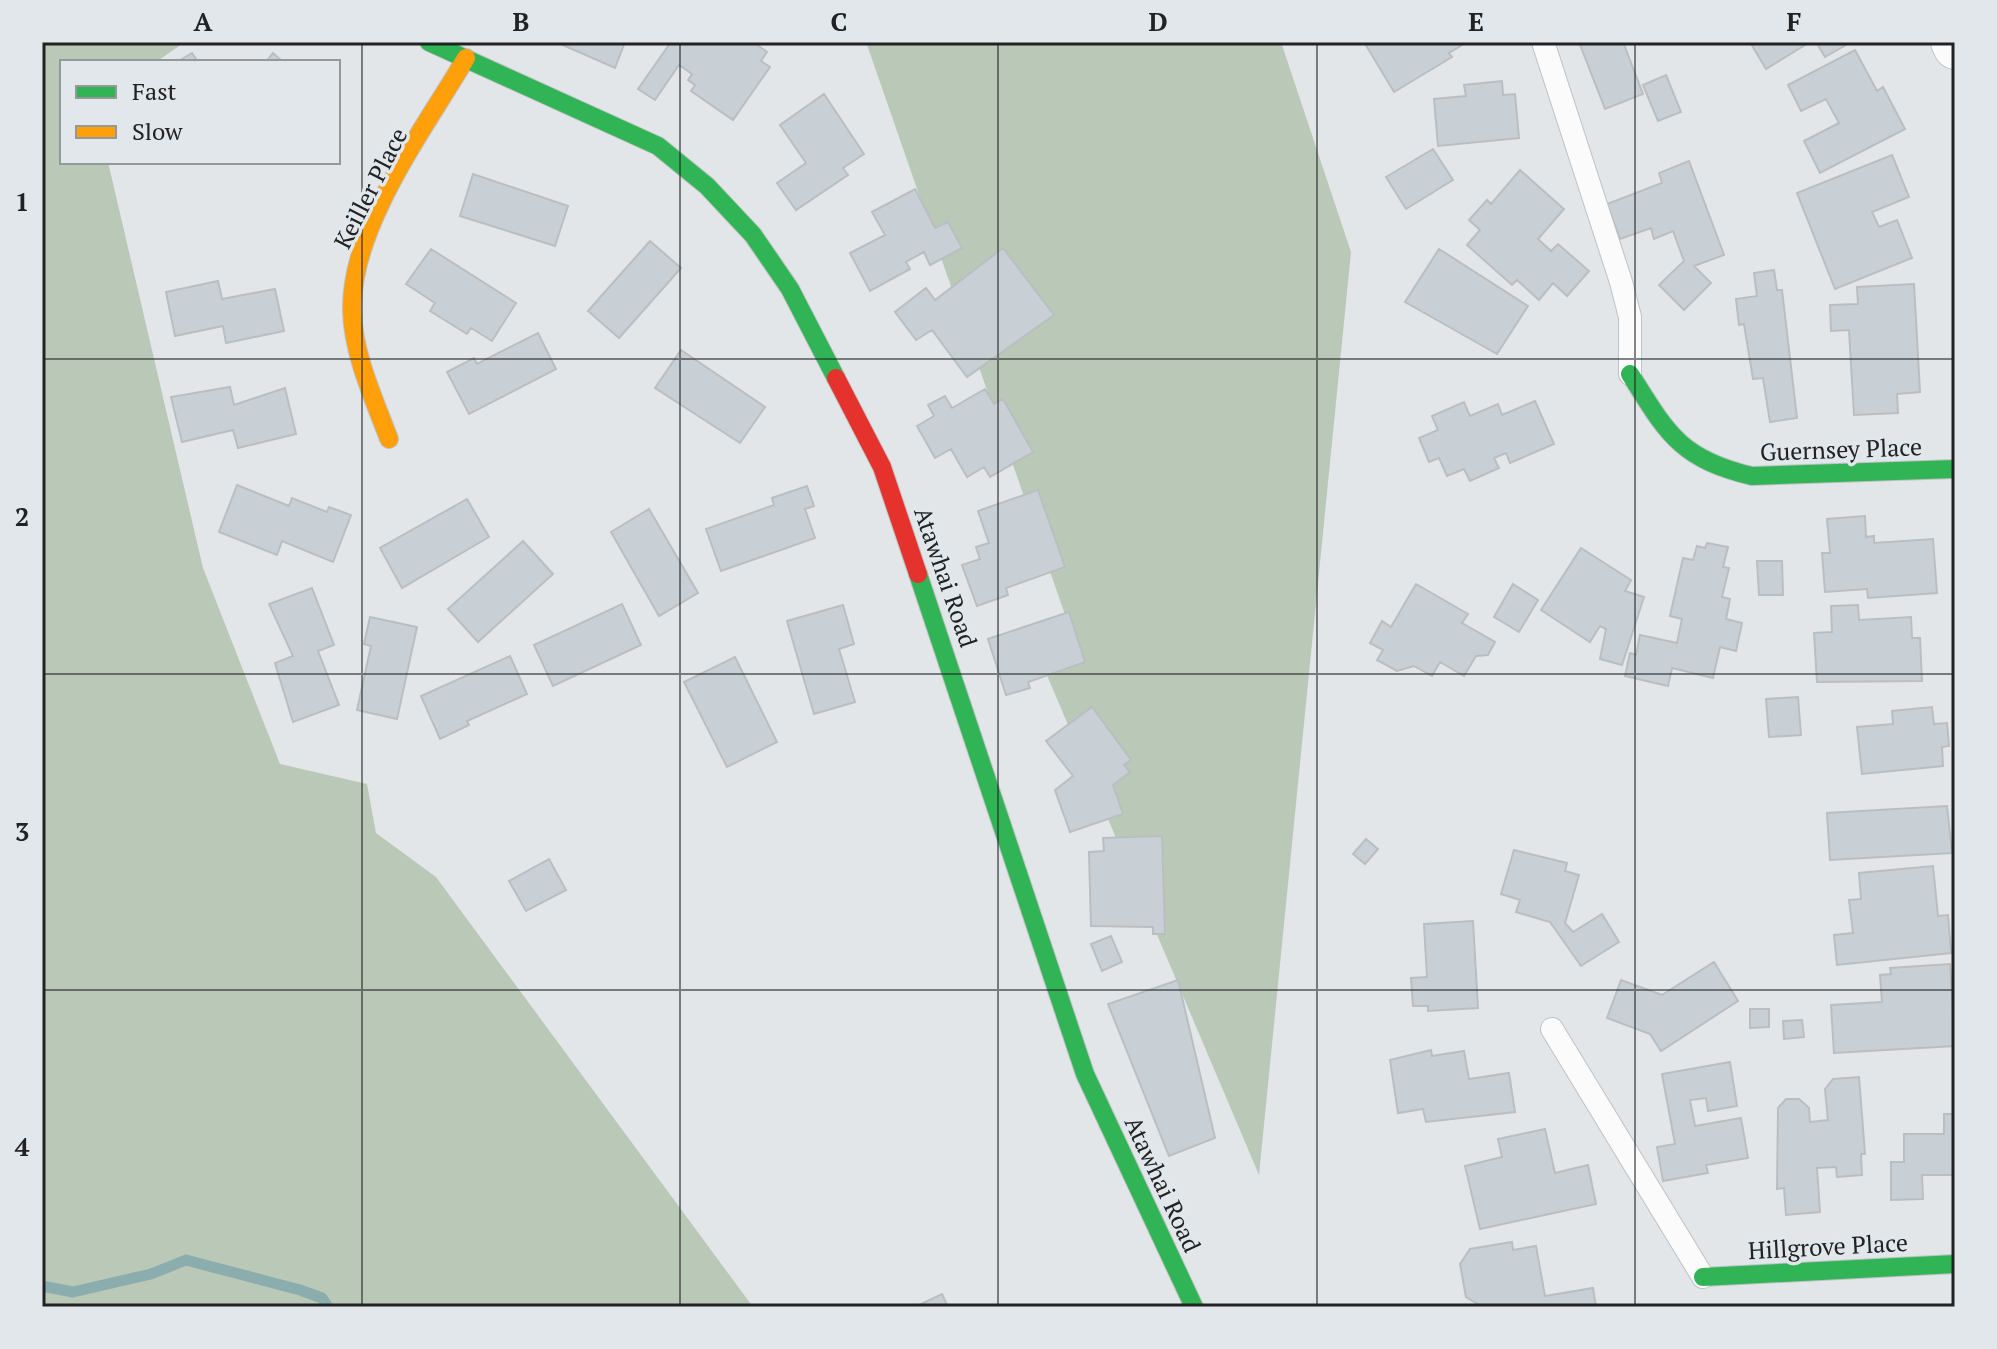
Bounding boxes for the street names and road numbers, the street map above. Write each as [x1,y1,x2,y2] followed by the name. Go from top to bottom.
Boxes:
[326,122,414,254] street label: Keiller Place
[1759,430,1923,468] street label: Guernsey Place
[907,503,985,651] street label: Atawhai Road
[1118,1111,1208,1257] street label: Atawhai Road
[1747,1226,1909,1266] street label: Hillgrove Place

